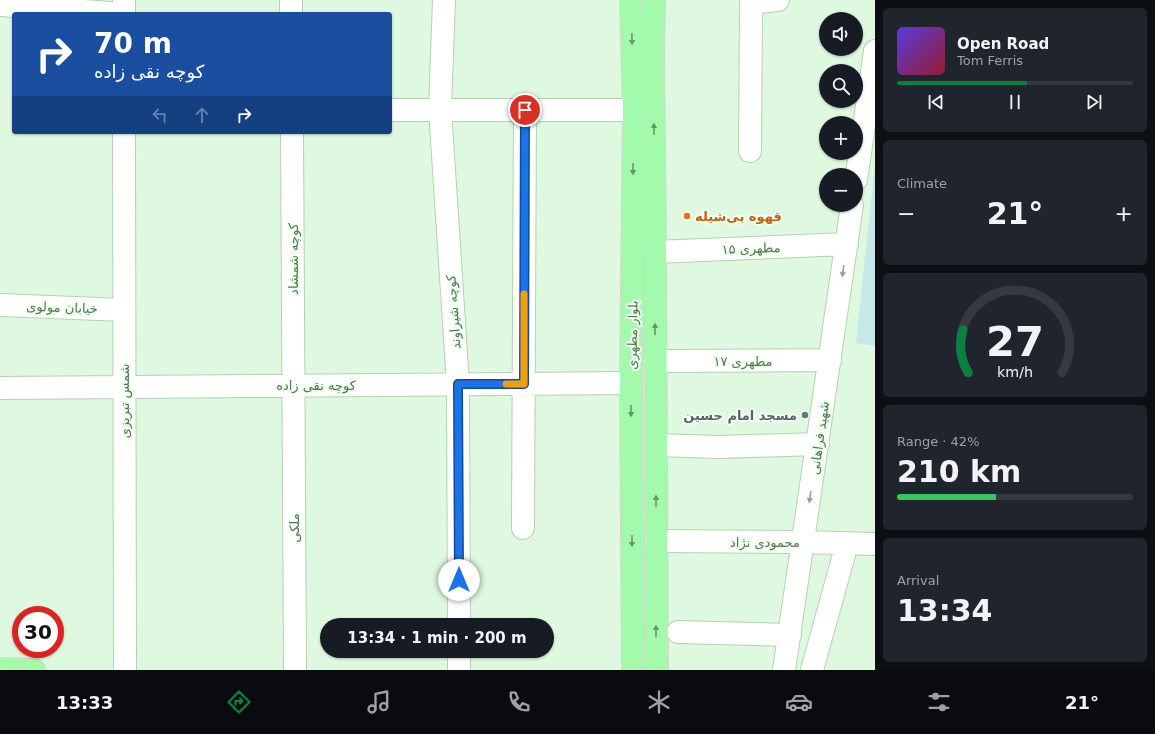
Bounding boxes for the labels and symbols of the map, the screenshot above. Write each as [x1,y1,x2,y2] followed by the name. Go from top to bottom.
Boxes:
[629,33,635,46] one-way arrow
[508,93,542,127] pin
[651,122,657,135] one-way arrow
[630,163,636,176] one-way arrow
[695,209,782,224] place label: قهوه بی‌شیله
[682,211,692,221] marker: قهوه بی‌شیله
[286,222,302,295] street label: کوچه شمشاد
[721,240,781,258] street label: مطهری ۱۵
[840,265,846,277] one-way arrow
[443,273,465,350] street label: کوچه شیراوند
[26,299,98,317] street label: خیابان مولوی
[624,300,642,370] street label: بلوار مطهری
[652,322,658,335] one-way arrow
[713,354,773,370] street label: مطهری ۱۷
[117,364,133,438] street label: شمس تبریزی
[276,378,357,394] street label: کوچه نقی زاده
[807,400,833,476] street label: شهید فراهانی
[628,405,634,418] one-way arrow
[683,408,797,424] place label: مسجد امام حسین
[800,410,810,420] marker: مسجد امام حسین
[807,491,813,503] one-way arrow
[653,494,659,507] one-way arrow
[287,513,302,543] street label: ملکی
[629,535,635,548] one-way arrow
[730,535,800,551] street label: محمودی نژاد
[438,559,480,601] position arrow
[12,606,64,658] speed limit sign: 30
[653,624,659,637] one-way arrow

